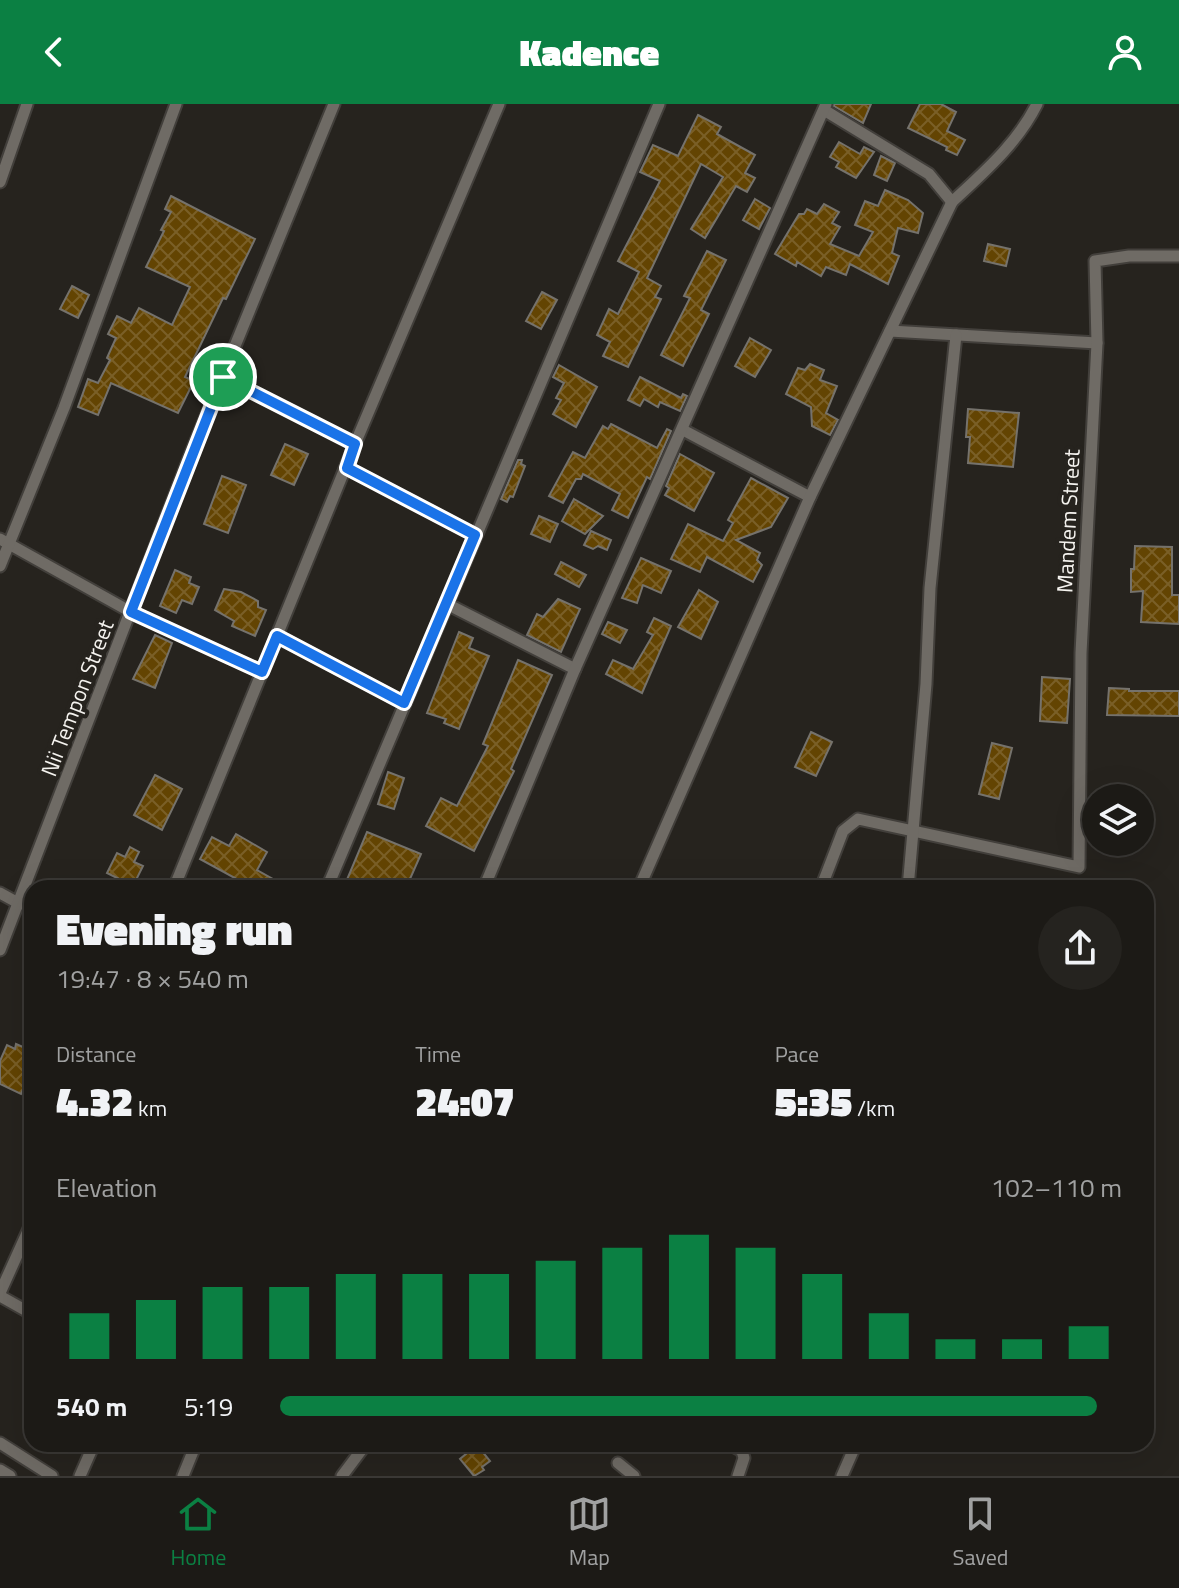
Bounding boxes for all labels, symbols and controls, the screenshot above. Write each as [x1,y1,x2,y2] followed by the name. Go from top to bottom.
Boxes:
[520,25,659,80] text: Kadence
[32,30,76,74] icon: back
[1103,30,1147,74] icon: person
[189,343,257,411] pin
[201,355,245,399] icon: arrive
[1047,448,1089,594] street label: Mandem Street
[32,615,123,781] street label: Nii Tempon Street
[1082,784,1154,856] map controls
[1082,784,1154,856] button: layers
[56,895,293,962] text: Evening run
[1038,906,1122,990] button: share
[56,959,249,998] text: 19:47 · 8 × 540 m
[56,1037,136,1071] text: Distance
[415,1037,461,1071] text: Time
[775,1037,819,1071] text: Pace
[56,1071,133,1132] text: 4.32
[415,1071,515,1132] text: 24:07
[775,1071,852,1132] text: 5:35
[133,1091,167,1125] text: km
[852,1091,895,1125] text: /km
[56,1168,157,1207] text: Elevation
[991,1168,1122,1207] text: 102–110 m
[56,1387,127,1426] text: 540 m
[184,1387,233,1426] text: 5:19
[171,1492,226,1574] tab: Home
[567,1492,611,1574] tab: Map
[952,1492,1008,1574] tab: Saved

